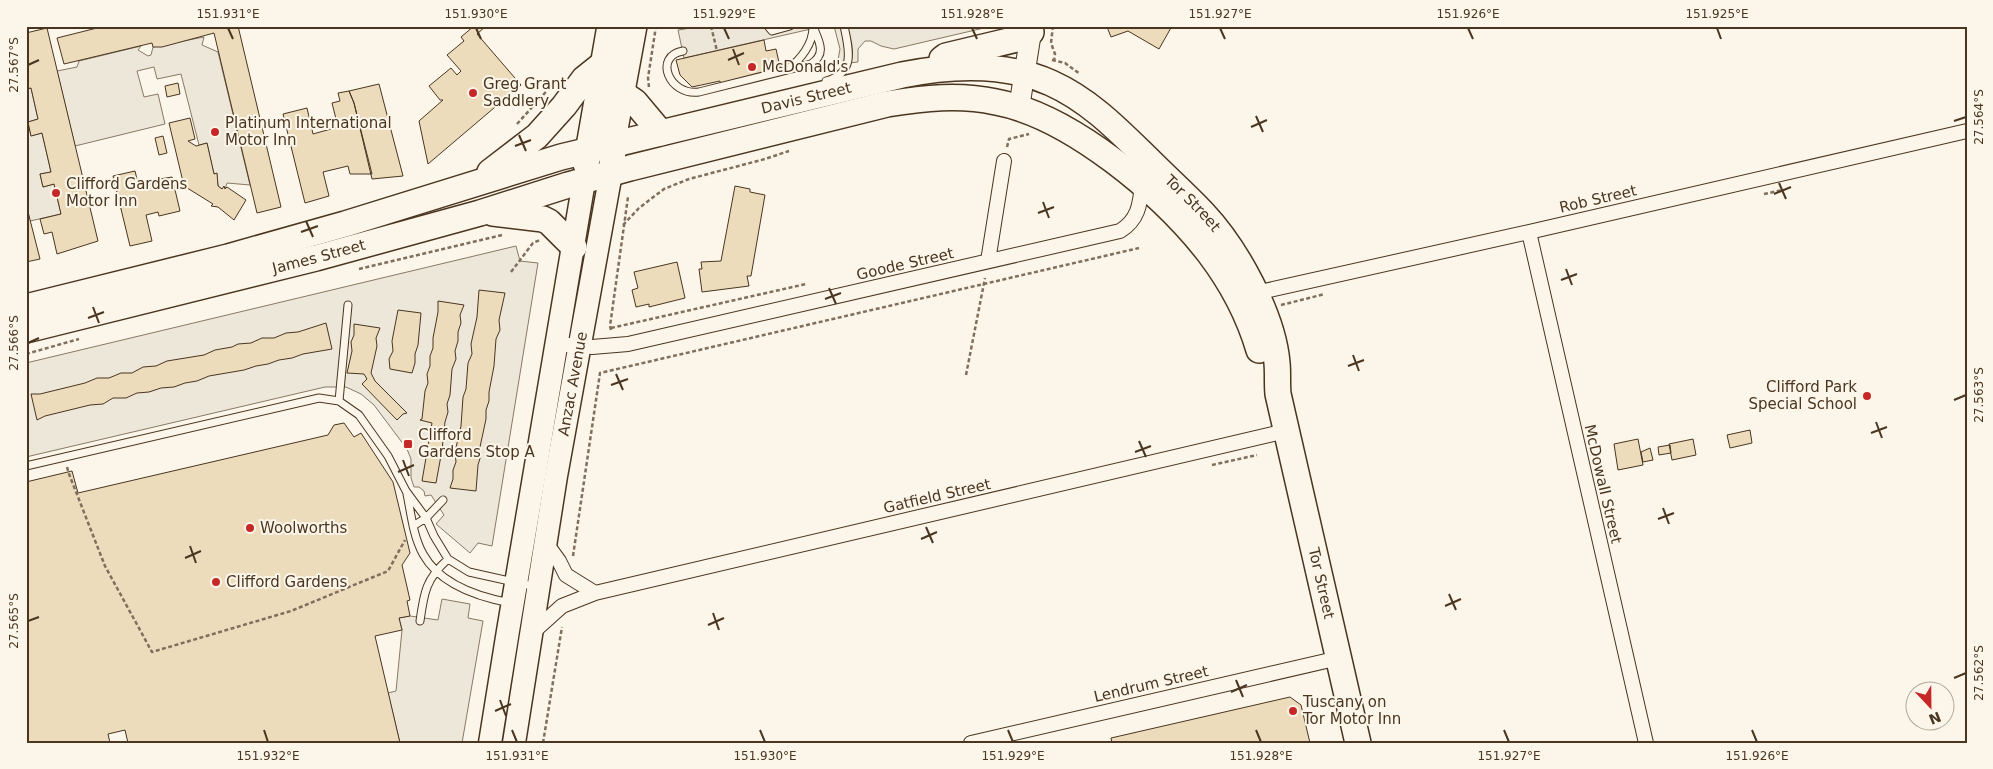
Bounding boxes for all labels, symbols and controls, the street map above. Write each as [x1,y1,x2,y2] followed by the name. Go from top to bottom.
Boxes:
[196,7,260,21] text: 151.931°E
[444,7,508,21] text: 151.930°E
[692,7,756,21] text: 151.929°E
[940,7,1004,21] text: 151.928°E
[1188,7,1252,21] text: 151.927°E
[1436,7,1500,21] text: 151.926°E
[1685,7,1749,21] text: 151.925°E
[7,37,21,93] text: 27.567°S
[762,58,848,76] place label: McDonald's
[746,61,758,73] marker: McDonald's
[483,75,566,110] place label: Greg Grant Saddlery
[759,78,853,118] street label: Davis Street
[467,87,479,99] marker: Greg Grant Saddlery
[1972,89,1986,145] text: 27.564°S
[225,114,392,149] place label: Platinum International Motor Inn
[209,126,221,138] marker: Platinum International Motor Inn
[1160,170,1224,235] street label: Tor Street
[66,175,187,210] place label: Clifford Gardens Motor Inn
[1558,181,1639,217] street label: Rob Street
[50,187,62,199] marker: Clifford Gardens Motor Inn
[270,236,368,278] street label: James Street
[855,244,955,284] street label: Goode Street
[7,315,21,371] text: 27.566°S
[554,330,591,437] street label: Anzac Avenue
[1972,367,1986,423] text: 27.563°S
[1748,378,1857,413] place label: Clifford Park Special School
[1861,390,1873,402] marker: Clifford Park Special School
[1581,423,1626,546] street label: McDowall Street
[418,426,535,461] place label: Clifford Gardens Stop A
[402,438,414,450] marker: Clifford Gardens Stop A
[882,475,992,517] street label: Gatfield Street
[260,519,347,537] place label: Woolworths
[244,522,256,534] marker: Woolworths
[1304,545,1338,621] street label: Tor Street
[226,573,347,591] place label: Clifford Gardens
[210,576,222,588] marker: Clifford Gardens
[7,593,21,649] text: 27.565°S
[1972,645,1986,701] text: 27.562°S
[1092,662,1210,706] street label: Lendrum Street
[1906,682,1956,732] north arrow
[1302,693,1401,728] place label: Tuscany on Tor Motor Inn
[1287,705,1299,717] marker: Tuscany on Tor Motor Inn
[1926,708,1943,728] text: N
[236,749,300,763] text: 151.932°E
[485,749,549,763] text: 151.931°E
[733,749,797,763] text: 151.930°E
[981,749,1045,763] text: 151.929°E
[1229,749,1293,763] text: 151.928°E
[1477,749,1541,763] text: 151.927°E
[1725,749,1789,763] text: 151.926°E

